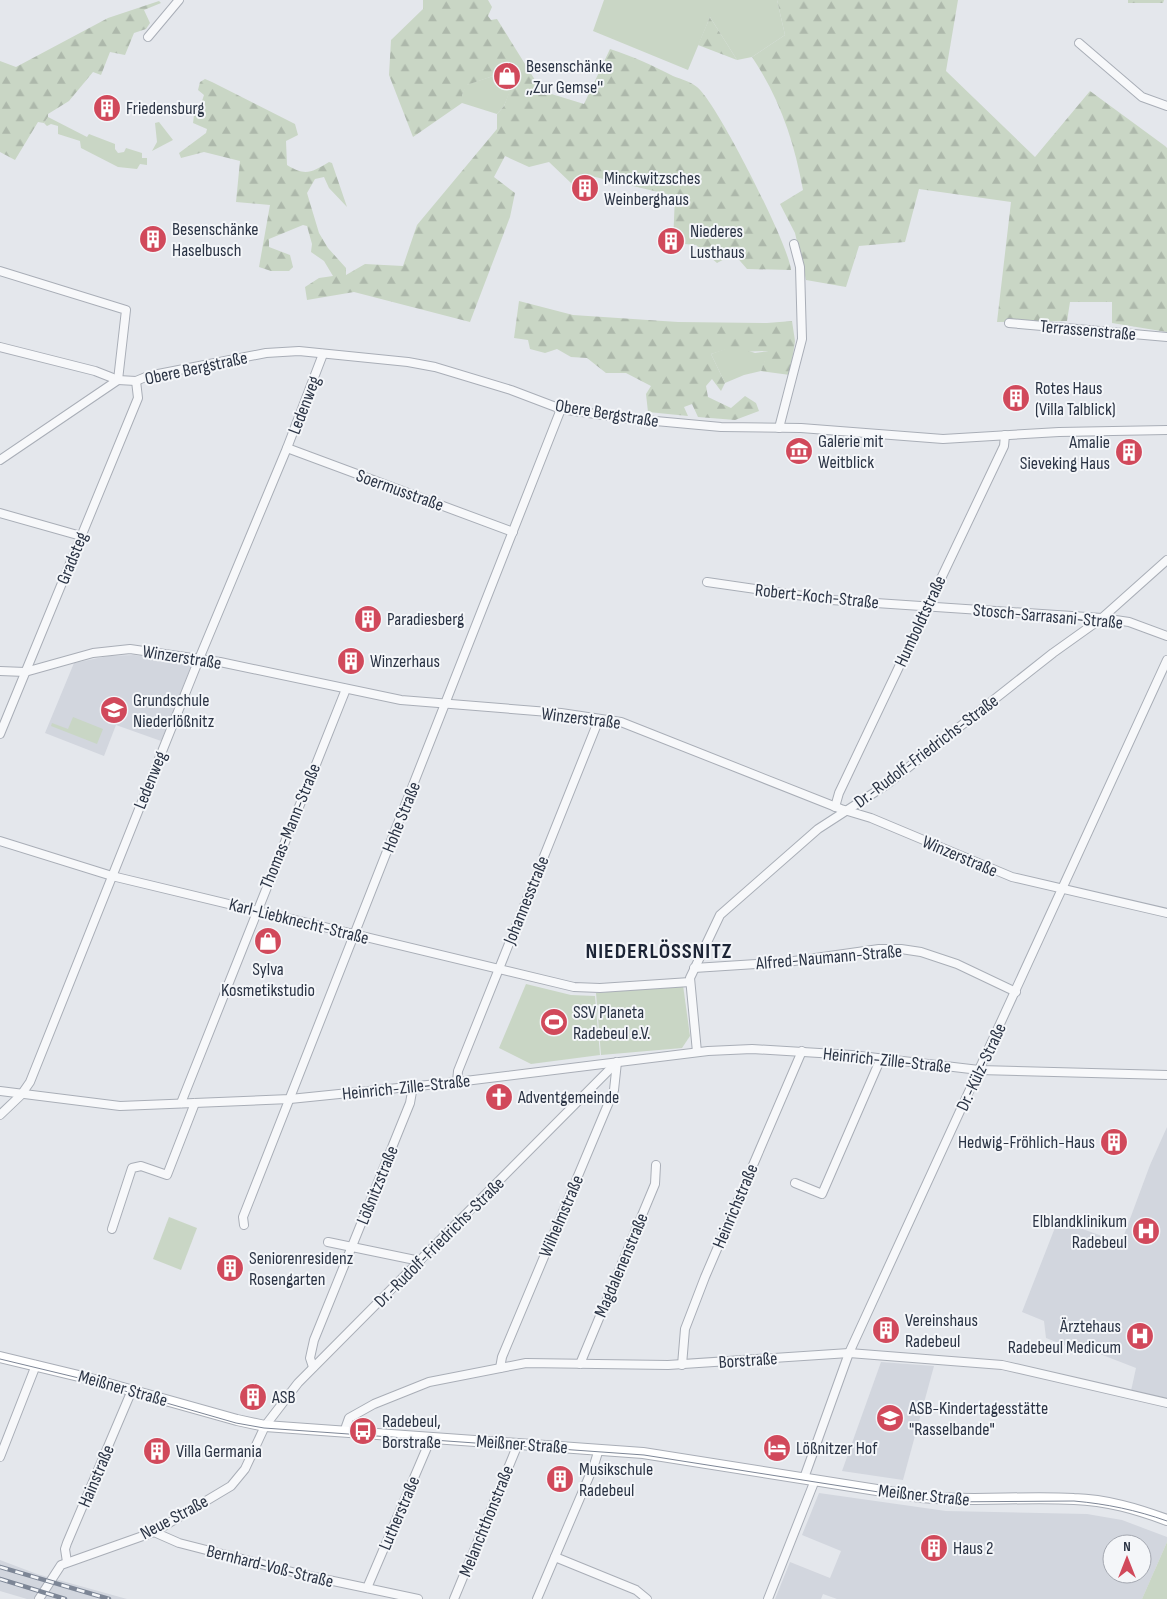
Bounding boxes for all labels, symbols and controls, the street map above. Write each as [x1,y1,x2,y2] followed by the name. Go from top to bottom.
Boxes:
[526,56,612,98] place label: Besenschänke ,,Zur Gemse''
[492,61,522,91] shop icon: Besenschänke ,,Zur Gemse''
[92,93,122,123] building icon: Friedensburg
[126,98,204,119] place label: Friedensburg
[604,168,700,210] place label: Minckwitzsches Weinberghaus
[570,173,600,203] building icon: Minckwitzsches Weinberghaus
[172,219,258,261] place label: Besenschänke Haselbusch
[690,221,745,263] place label: Niederes Lusthaus
[138,224,168,254] building icon: Besenschänke Haselbusch
[656,226,686,256] building icon: Niederes Lusthaus
[1039,316,1137,345] street label: Terrassenstraße
[143,347,249,390] street label: Obere Bergstraße
[284,373,325,437] street label: Ledenweg
[1035,378,1116,420] place label: Rotes Haus (Villa Talblick)
[1001,383,1031,413] building icon: Rotes Haus (Villa Talblick)
[554,395,660,432] street label: Obere Bergstraße
[818,431,884,473] place label: Galerie mit Weitblick
[1020,432,1110,474] place label: Amalie Sieveking Haus
[784,436,814,466] museum icon: Galerie mit Weitblick
[1114,437,1144,467] building icon: Amalie Sieveking Haus
[353,465,446,516] street label: Soermusstraße
[53,529,92,587] street label: Gradsteg
[890,572,951,670] street label: Humboldtstraße
[754,580,880,613] street label: Robert-Koch-Straße
[972,599,1124,634] street label: Stosch-Sarrasani-Straße
[353,604,383,634] building icon: Paradiesberg
[387,609,464,630] place label: Paradiesberg
[141,641,223,674] street label: Winzerstraße
[336,646,366,676] building icon: Winzerhaus
[370,651,440,672] place label: Winzerhaus
[133,690,215,732] place label: Grundschule Niederlößnitz
[850,690,1003,812] street label: Dr.-Rudolf-Friedrichs-Straße
[99,695,129,725] school or university icon: Grundschule Niederlößnitz
[540,703,622,734] street label: Winzerstraße
[129,748,172,812] street label: Ledenweg
[256,761,325,892] street label: Thomas-Mann-Straße
[378,779,425,856] street label: Hohe Straße
[919,831,1001,882] street label: Winzerstraße
[499,853,554,948] street label: Johannesstraße
[227,894,371,949] street label: Karl-Liebknecht-Straße
[253,926,283,956] shop icon: Sylva Kosmetikstudio
[585,938,733,965] district label: NIEDERLÖSSNITZ
[754,941,903,974] street label: Alfred-Naumann-Straße
[221,959,315,1001] place label: Sylva Kosmetikstudio
[573,1002,651,1044] place label: SSV Planeta Radebeul e.V.
[539,1007,569,1037] sports icon: SSV Planeta Radebeul e.V.
[952,1020,1011,1114] street label: Dr.-Külz-Straße
[822,1043,952,1078] street label: Heinrich-Zille-Straße
[341,1070,471,1105] street label: Heinrich-Zille-Straße
[484,1082,514,1112] church icon: Adventgemeinde
[517,1087,619,1108] place label: Adventgemeinde
[1099,1127,1129,1157] building icon: Hedwig-Fröhlich-Haus
[958,1132,1095,1153] place label: Hedwig-Fröhlich-Haus
[352,1143,403,1228] street label: Lößnitzstraße
[708,1161,763,1251] street label: Heinrichstraße
[535,1172,588,1260] street label: Wilhelmstraße
[370,1173,509,1312] street label: Dr.-Rudolf-Friedrichs-Straße
[590,1210,653,1320] street label: Magdalenenstraße
[1032,1211,1127,1253] place label: Elblandklinikum Radebeul
[1131,1216,1161,1246] hospital icon: Elblandklinikum Radebeul
[249,1248,354,1290] place label: Seniorenresidenz Rosengarten
[215,1253,245,1283] building icon: Seniorenresidenz Rosengarten
[905,1310,978,1352] place label: Vereinshaus Radebeul
[871,1315,901,1345] building icon: Vereinshaus Radebeul
[1008,1316,1121,1358] place label: Ärztehaus Radebeul Medicum
[1125,1321,1155,1351] hospital icon: Ärztehaus Radebeul Medicum
[718,1348,778,1373] street label: Borstraße
[76,1366,170,1411] street label: Meißner Straße
[238,1382,268,1412] building icon: ASB
[271,1387,295,1408] place label: ASB
[908,1398,1048,1440] place label: ASB-Kindertagesstätte "Rasselbande"
[875,1403,905,1433] school or university icon: ASB-Kindertagesstätte "Rasselbande"
[382,1411,441,1453] place label: Radebeul, Borstraße
[348,1416,378,1446] bus stop icon: Radebeul, Borstraße
[476,1431,568,1458] street label: Meißner Straße
[762,1433,792,1463] hotel icon: Lößnitzer Hof
[142,1436,172,1466] building icon: Villa Germania
[796,1438,878,1459] place label: Lößnitzer Hof
[176,1441,262,1462] place label: Villa Germania
[74,1442,119,1511] street label: Hainstraße
[579,1459,653,1501] place label: Musikschule Radebeul
[455,1463,518,1580] street label: Melanchthonstraße
[545,1464,575,1494] building icon: Musikschule Radebeul
[375,1473,424,1553] street label: Lutherstraße
[877,1480,971,1511] street label: Meißner Straße
[137,1491,212,1544] street label: Neue Straße
[919,1533,949,1563] building icon: Haus 2
[1102,1534,1152,1584] north arrow
[953,1538,993,1559] place label: Haus 2
[1123,1538,1131,1555] text: N
[204,1541,336,1592] street label: Bernhard-Voß-Straße

